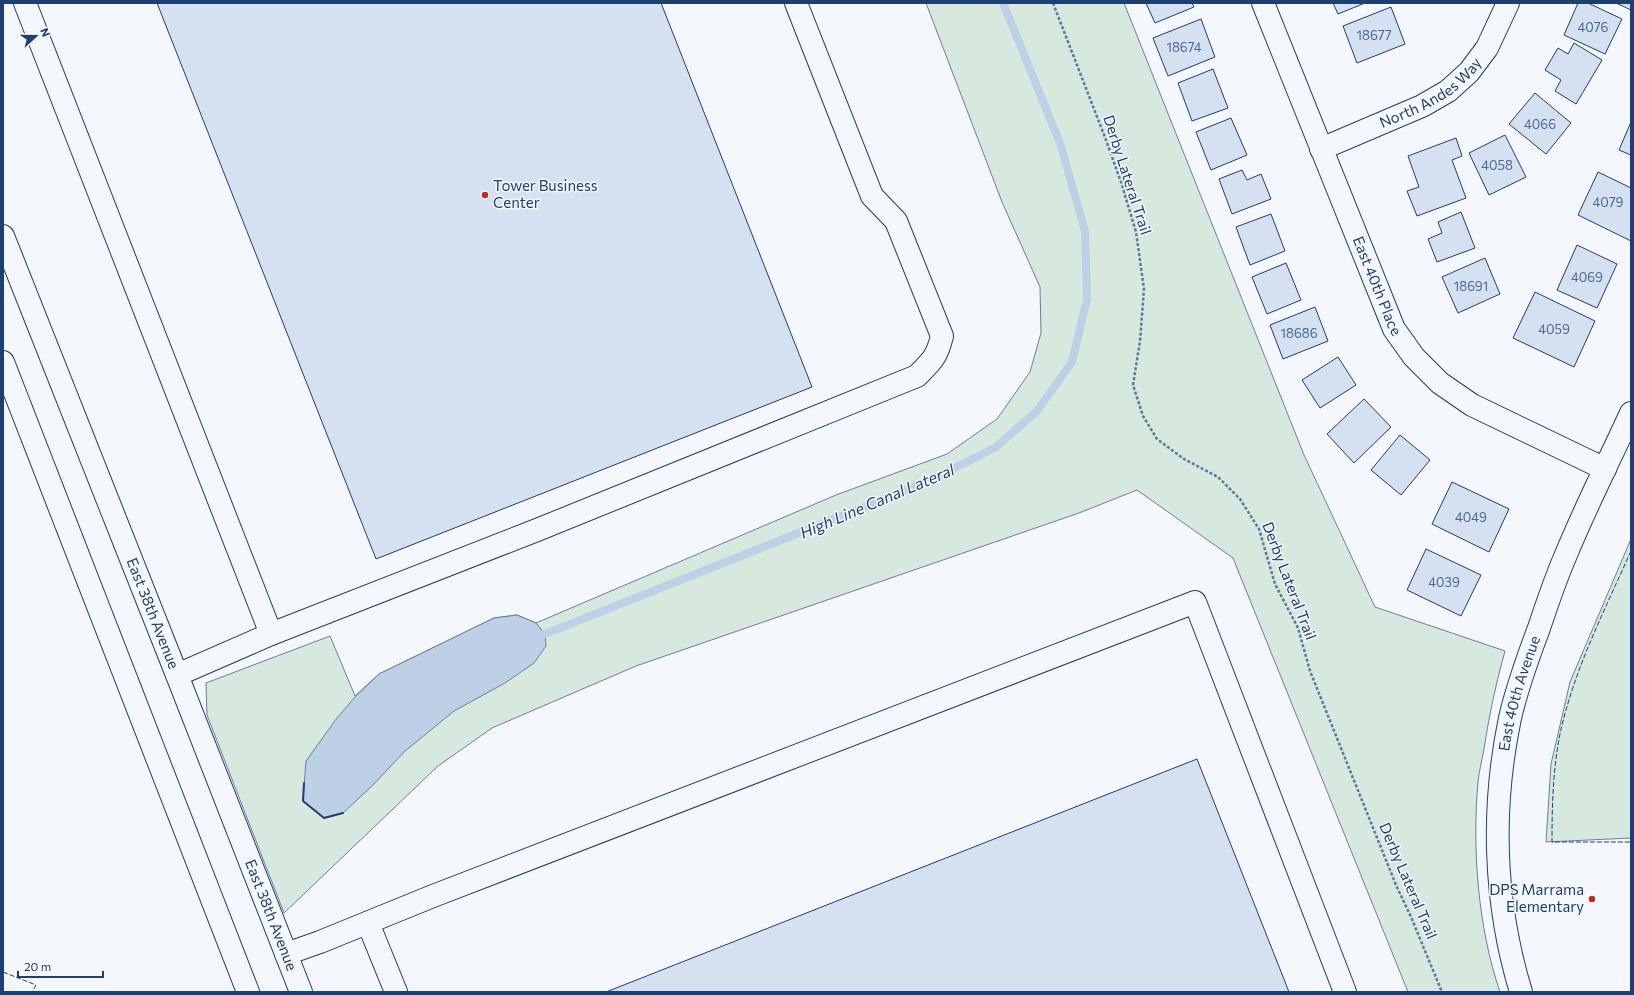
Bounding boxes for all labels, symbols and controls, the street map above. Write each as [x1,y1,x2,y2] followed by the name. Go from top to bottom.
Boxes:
[16,16,56,56] north arrow
[1578,19,1609,35] house number: 4076
[38,26,53,38] text: N
[1356,27,1392,43] house number: 18677
[1166,39,1202,55] house number: 18674
[1376,53,1485,131] street label: North Andes Way
[1100,113,1156,237] street label: Derby Lateral Trail
[1524,116,1556,132] house number: 4066
[1481,157,1513,173] house number: 4058
[493,176,598,211] place label: Tower Business Center
[480,190,490,200] marker: Tower Business Center
[1593,194,1624,210] house number: 4079
[1350,233,1406,339] street label: East 40th Place
[1571,269,1603,285] house number: 4069
[1454,278,1488,294] house number: 18691
[1538,321,1570,337] house number: 4059
[1280,325,1318,341] house number: 18686
[797,459,958,542] water label: High Line Canal Lateral
[1455,509,1487,525] house number: 4049
[1259,519,1321,642] street label: Derby Lateral Trail
[123,555,184,671] street label: East 38th Avenue
[1428,574,1460,590] house number: 4039
[1494,633,1543,752] street label: East 40th Avenue
[1376,820,1442,942] street label: Derby Lateral Trail
[242,856,302,973] street label: East 38th Avenue
[1489,880,1584,915] place label: DPS Marrama Elementary
[1587,894,1597,904] marker: DPS Marrama Elementary
[18,953,103,979] scale bar
[24,959,51,973] text: 20 m

